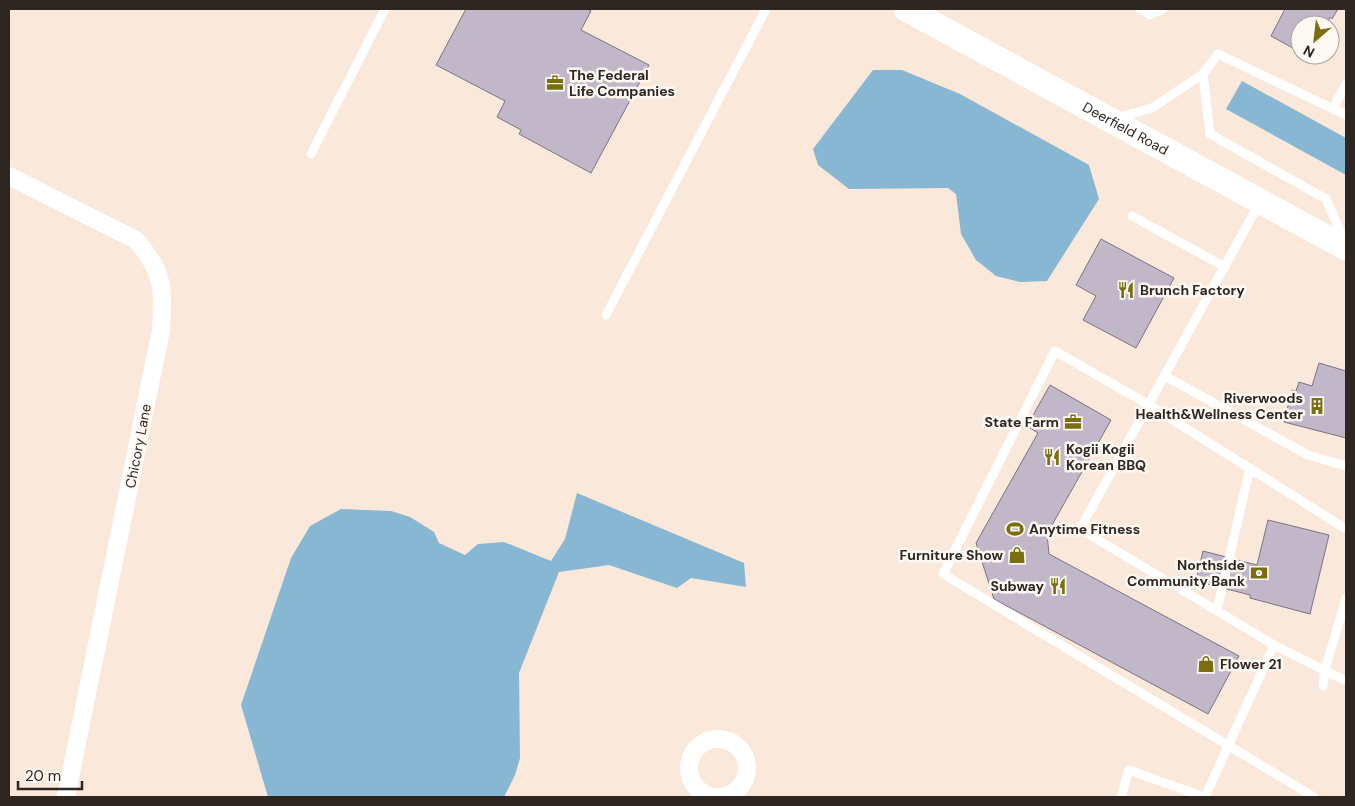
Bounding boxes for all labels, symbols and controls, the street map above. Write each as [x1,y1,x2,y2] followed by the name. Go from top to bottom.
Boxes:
[1290,15,1340,65] north arrow
[1300,41,1318,62] text: N
[569,66,675,100] place label: The Federal Life Companies
[545,73,565,93] office icon: The Federal Life Companies
[1080,98,1172,159] street label: Deerfield Road
[1116,280,1136,300] restaurant icon: Brunch Factory
[1140,281,1245,299] place label: Brunch Factory
[1135,389,1303,423] place label: Riverwoods Health&Wellness Center
[1307,396,1327,416] building icon: Riverwoods Health&Wellness Center
[121,402,155,490] street label: Chicory Lane
[1063,412,1083,432] office icon: State Farm
[984,413,1059,431] place label: State Farm
[1066,440,1146,474] place label: Kogii Kogii Korean BBQ
[1042,447,1062,467] restaurant icon: Kogii Kogii Korean BBQ
[1005,519,1025,539] sports icon: Anytime Fitness
[1029,520,1140,538] place label: Anytime Fitness
[1007,545,1027,565] shop icon: Furniture Show
[899,546,1004,564] place label: Furniture Show
[1127,556,1245,590] place label: Northside Community Bank
[1249,563,1269,583] bank icon: Northside Community Bank
[1048,576,1068,596] restaurant icon: Subway
[990,577,1045,595] place label: Subway
[1196,654,1216,674] shop icon: Flower 21
[1220,655,1282,673] place label: Flower 21
[18,758,81,790] scale bar
[25,766,61,786] text: 20 m

